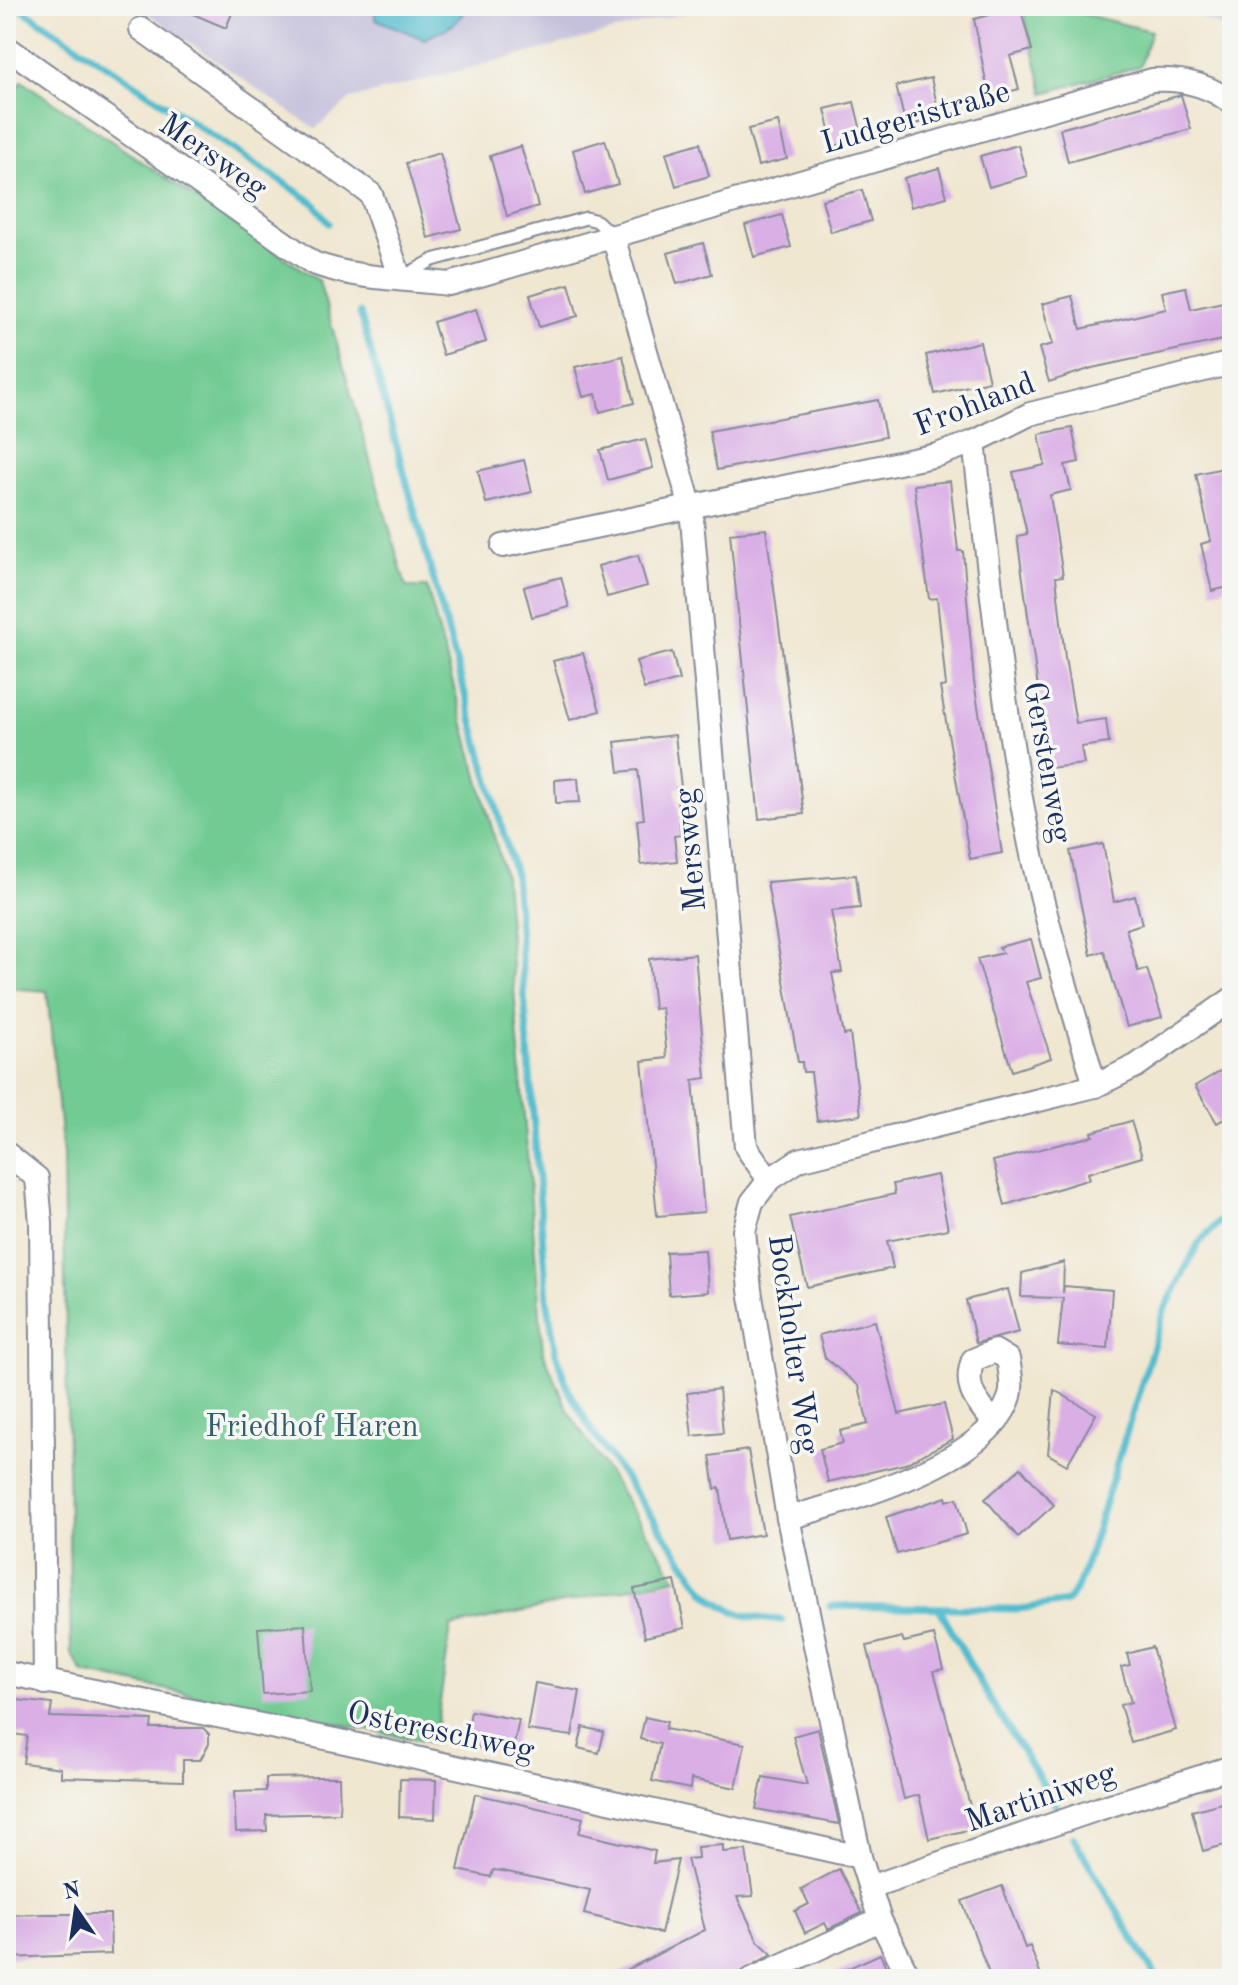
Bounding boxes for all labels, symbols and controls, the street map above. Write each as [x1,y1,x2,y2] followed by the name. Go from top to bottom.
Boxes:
[818,77,1014,161] street label: Ludgeristraße
[152,109,272,206] street label: Mersweg
[910,368,1040,443] street label: Frohland
[1016,679,1076,846] street label: Gerstenweg
[671,787,713,913] street label: Mersweg
[761,1232,823,1456] street label: Bockholter Weg
[205,1412,419,1444] park label: Friedhof Haren
[344,1697,537,1768] street label: Ostereschweg
[962,1758,1120,1839] street label: Martiniweg
[36,1869,116,1949] north arrow
[61,1879,83,1904] text: N

